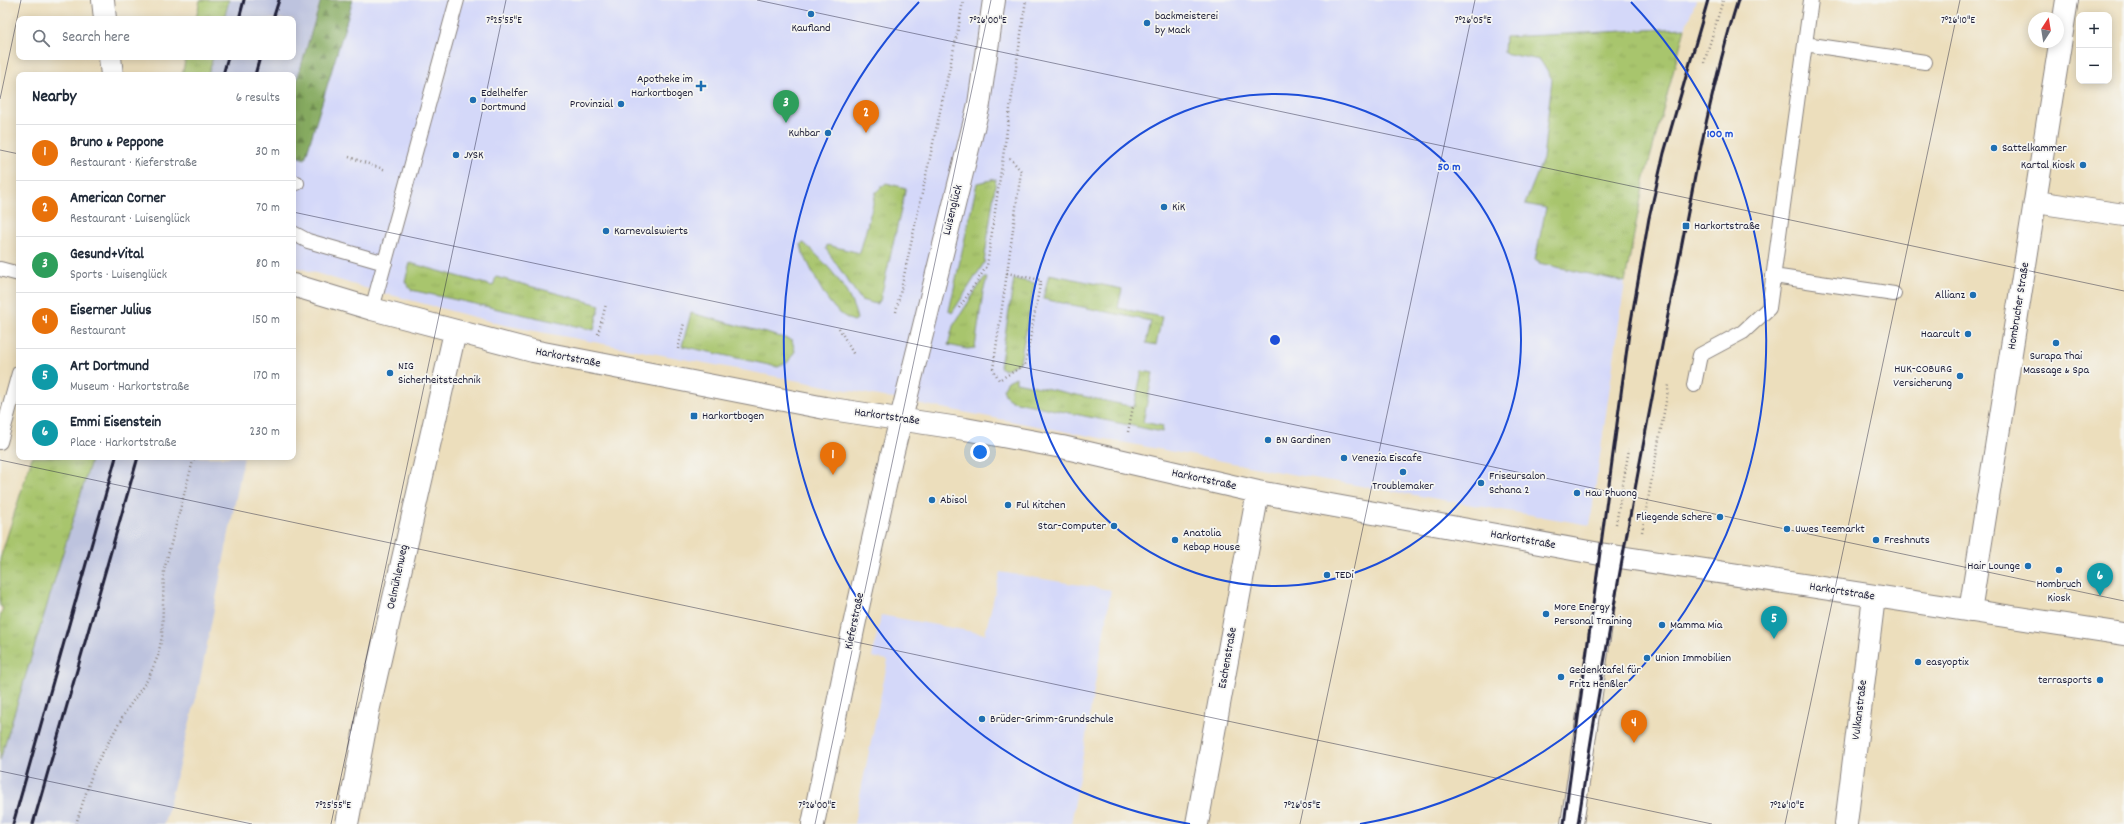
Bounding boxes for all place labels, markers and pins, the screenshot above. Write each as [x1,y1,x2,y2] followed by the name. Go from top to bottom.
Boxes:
[1155,8,1218,39] place label: backmeisterei by Mack
[806,9,816,19] marker: Kaufland
[1142,18,1152,28] marker: backmeisterei by Mack
[791,20,831,37] place label: Kaufland
[631,71,693,102] place label: Apotheke im Harkortbogen
[696,81,706,91] marker: Apotheke im Harkortbogen
[481,85,528,116] place label: Edelhelfer Dortmund
[773,90,799,123] pin: 3
[468,95,478,105] marker: Edelhelfer Dortmund
[570,96,613,113] place label: Provinzial
[616,99,626,109] marker: Provinzial
[853,100,879,133] pin: 2
[789,125,821,142] place label: Kuhbar
[823,128,833,138] marker: Kuhbar
[2002,140,2067,157] place label: Sattelkammer
[1989,143,1999,153] marker: Sattelkammer
[464,147,484,164] place label: JYSK
[451,150,461,160] marker: JYSK
[2021,157,2075,174] place label: Kartal Kiosk
[2078,160,2088,170] marker: Kartal Kiosk
[1172,199,1186,216] place label: KiK
[1159,202,1169,212] marker: KiK
[1694,218,1760,235] place label: Harkortstraße
[1681,221,1691,231] marker: Harkortstraße
[614,223,688,240] place label: Karnevalswierts
[601,226,611,236] marker: Karnevalswierts
[1935,287,1965,304] place label: Allianz
[1968,290,1978,300] marker: Allianz
[1921,326,1961,343] place label: Haarcult
[1963,329,1973,339] marker: Haarcult
[1268,333,1282,347] centre of rings
[2051,338,2061,348] marker: Surapa Thai Massage & Spa
[2023,348,2089,379] place label: Surapa Thai Massage & Spa
[398,358,481,389] place label: NIG Sicherheitstechnik
[1893,361,1952,392] place label: HUK-COBURG Versicherung
[385,368,395,378] marker: NIG Sicherheitstechnik
[1955,371,1965,381] marker: HUK-COBURG Versicherung
[702,408,764,425] place label: Harkortbogen
[689,411,699,421] marker: Harkortbogen
[1276,432,1331,449] place label: BN Gardinen
[1263,435,1273,445] marker: BN Gardinen
[820,442,846,475] pin: 1
[1352,450,1422,467] place label: Venezia Eiscafe
[1339,453,1349,463] marker: Venezia Eiscafe
[1398,467,1408,477] marker: Troublemaker
[1489,468,1546,499] place label: Friseursalon Schana 2
[1372,478,1434,495] place label: Troublemaker
[1476,478,1486,488] marker: Friseursalon Schana 2
[1585,485,1637,502] place label: Hau Phuong
[1572,488,1582,498] marker: Hau Phuong
[940,492,967,509] place label: Abisol
[927,495,937,505] marker: Abisol
[1016,497,1066,514] place label: Ful Kitchen
[1003,500,1013,510] marker: Ful Kitchen
[1636,509,1712,526] place label: Fliegende Schere
[1715,512,1725,522] marker: Fliegende Schere
[1038,518,1107,535] place label: Star-Computer
[1109,521,1119,531] marker: Star-Computer
[1795,521,1865,538] place label: Uwes Teemarkt
[1782,524,1792,534] marker: Uwes Teemarkt
[1183,525,1240,556] place label: Anatolia Kebap House
[1884,532,1930,549] place label: Freshnuts
[1170,535,1180,545] marker: Anatolia Kebap House
[1871,535,1881,545] marker: Freshnuts
[1967,558,2020,575] place label: Hair Lounge
[2023,561,2033,571] marker: Hair Lounge
[2087,563,2113,596] pin: 6
[2054,565,2064,575] marker: Hombruch Kiosk
[1335,567,1354,584] place label: TEDi
[1322,570,1332,580] marker: TEDi
[2037,576,2081,607] place label: Hombruch Kiosk
[1554,599,1632,630] place label: More Energy Personal Training
[1761,606,1787,639] pin: 5
[1541,609,1551,619] marker: More Energy Personal Training
[1670,617,1723,634] place label: Mamma Mia
[1657,620,1667,630] marker: Mamma Mia
[1655,650,1731,667] place label: Union Immobilien
[1642,653,1652,663] marker: Union Immobilien
[1926,654,1969,671] place label: easyoptix
[1913,657,1923,667] marker: easyoptix
[1569,662,1641,693] place label: Gedenktafel für Fritz Henßler
[1556,672,1566,682] marker: Gedenktafel für Fritz Henßler
[2038,672,2092,689] place label: terrasports
[2095,675,2105,685] marker: terrasports
[1621,710,1647,743] pin: 4
[990,711,1114,728] place label: Brüder-Grimm-Grundschule
[977,714,987,724] marker: Brüder-Grimm-Grundschule

